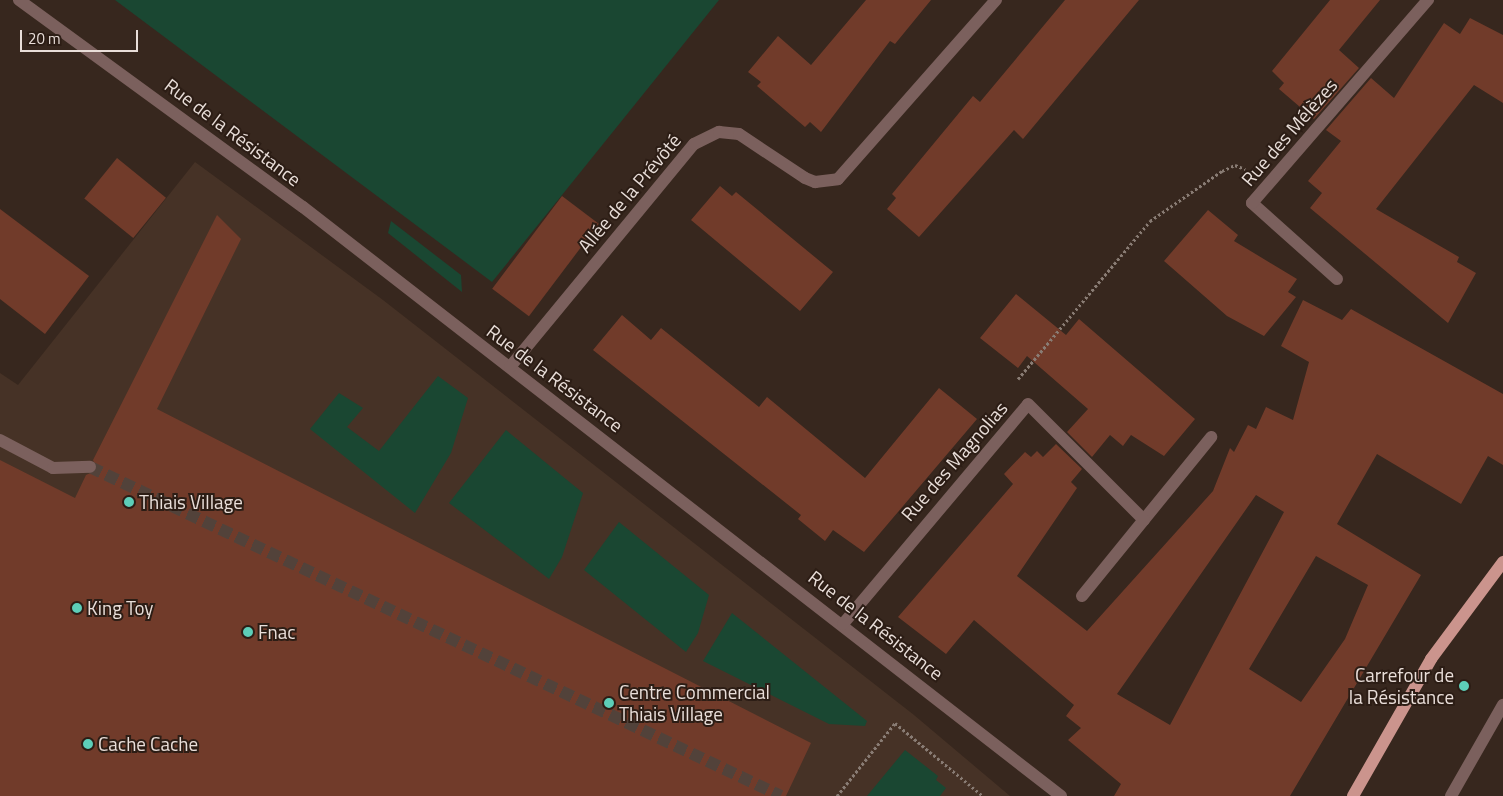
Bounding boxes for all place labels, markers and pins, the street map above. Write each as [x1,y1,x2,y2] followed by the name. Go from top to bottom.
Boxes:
[139,491,243,513] place label: Thiais Village
[123,496,135,508] marker: Thiais Village
[87,597,153,619] place label: King Toy
[71,602,83,614] marker: King Toy
[258,621,296,643] place label: Fnac
[242,626,254,638] marker: Fnac
[1349,664,1454,708] place label: Carrefour de la Résistance
[1458,680,1470,692] marker: Carrefour de la Résistance
[619,681,770,725] place label: Centre Commercial Thiais Village
[603,697,615,709] marker: Centre Commercial Thiais Village
[98,733,198,755] place label: Cache Cache
[82,738,94,750] marker: Cache Cache

